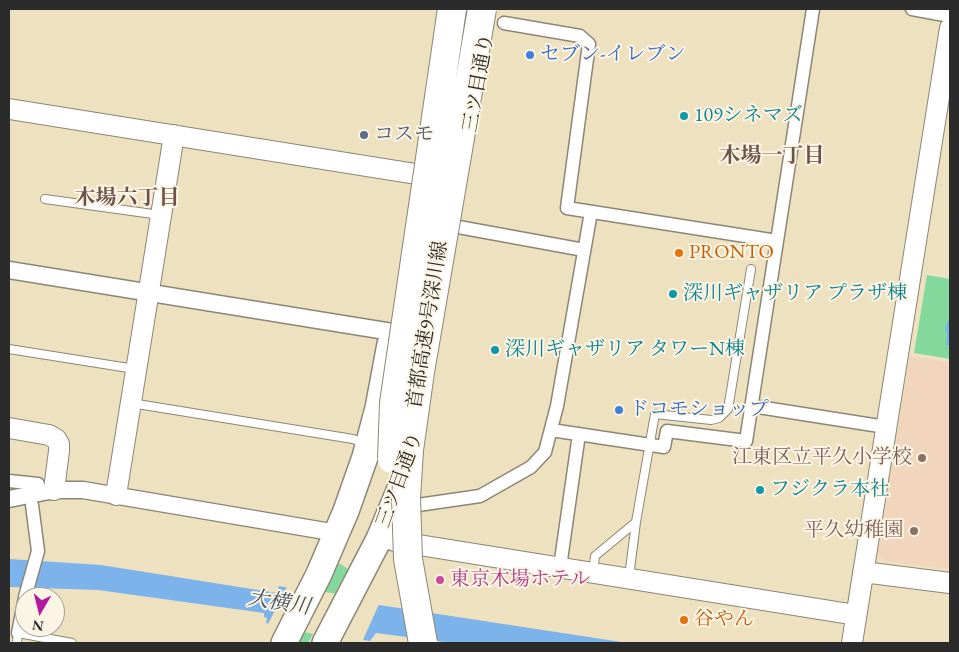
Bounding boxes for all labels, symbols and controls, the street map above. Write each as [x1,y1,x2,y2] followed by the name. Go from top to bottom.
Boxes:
[458,32,500,134] street label: 三ツ目通り
[540,43,685,67] place label: セブン-イレブン
[524,49,536,61] marker: セブン-イレブン
[694,104,803,128] place label: 109シネマズ
[678,110,690,122] marker: 109シネマズ
[374,123,434,147] place label: コスモ
[358,129,370,141] marker: コスモ
[720,143,824,169] district label: 木場一丁目
[75,185,179,211] district label: 木場六丁目
[403,239,453,411] street label: 首都高速9号深川線
[689,241,774,265] place label: PRONTO
[673,247,685,259] marker: PRONTO
[683,282,907,306] place label: 深川ギャザリア プラザ棟
[667,288,679,300] marker: 深川ギャザリア プラザ棟
[505,338,745,362] place label: 深川ギャザリア タワーN棟
[489,344,501,356] marker: 深川ギャザリア タワーN棟
[629,398,769,422] place label: ドコモショップ
[613,404,625,416] marker: ドコモショップ
[372,429,428,531] street label: 三ツ目通り
[732,446,912,470] place label: 江東区立平久小学校
[916,452,928,464] marker: 江東区立平久小学校
[770,478,890,502] place label: フジクラ本社
[754,484,766,496] marker: フジクラ本社
[804,519,904,543] place label: 平久幼稚園
[908,525,920,537] marker: 平久幼稚園
[450,568,590,592] place label: 東京木場ホテル
[434,574,446,586] marker: 東京木場ホテル
[246,586,312,620] water label: 大横川
[15,587,65,637] north arrow
[694,608,754,632] place label: 谷やん
[678,614,690,626] marker: 谷やん
[31,616,45,636] text: N

